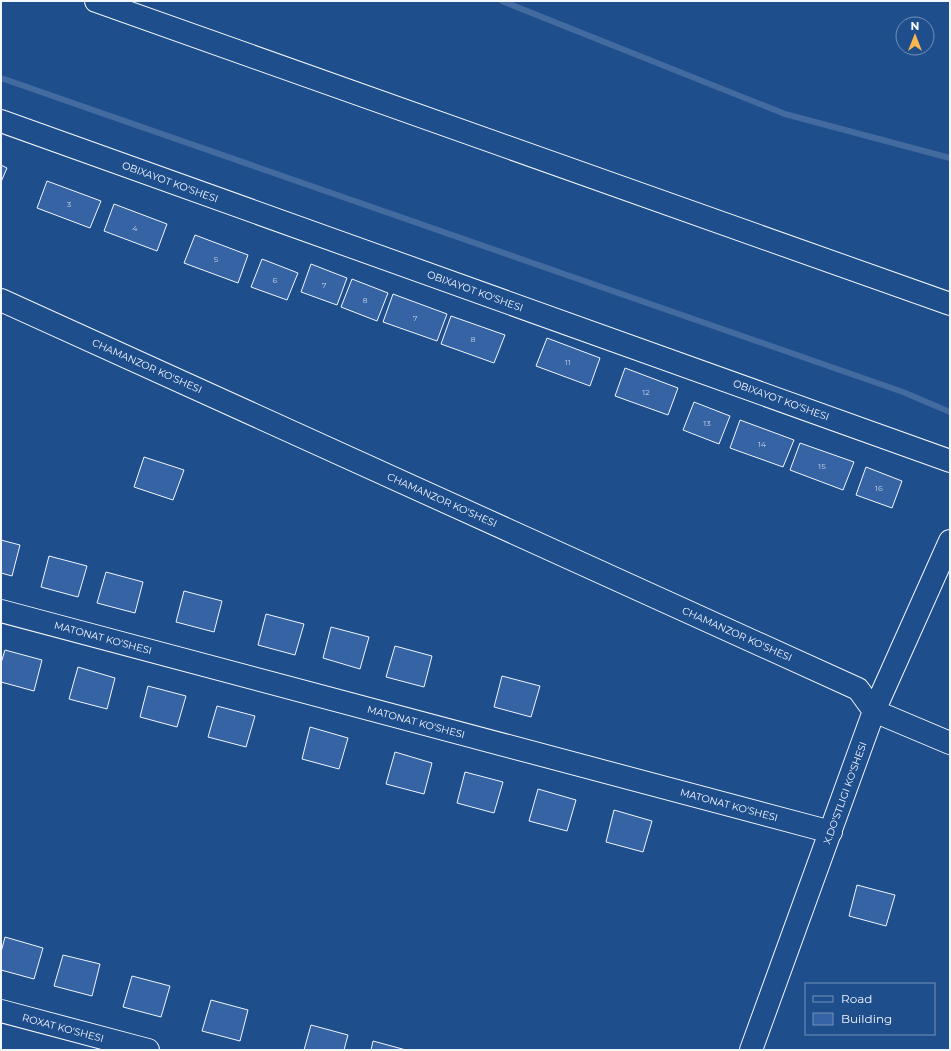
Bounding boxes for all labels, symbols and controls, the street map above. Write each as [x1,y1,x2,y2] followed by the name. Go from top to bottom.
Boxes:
[895,16,935,56] north arrow
[911,19,919,33] text: N
[120,159,220,205] street label: OBIXAYOT KO'SHESI
[67,199,72,209] house number: 3
[132,223,138,233] house number: 4
[214,254,219,264] house number: 5
[425,268,525,314] street label: OBIXAYOT KO'SHESI
[273,275,278,285] house number: 6
[322,280,327,290] house number: 7
[362,295,368,305] house number: 8
[413,313,418,323] house number: 7
[470,334,476,344] house number: 8
[90,336,204,396] street label: CHAMANZOR KO'SHESI
[565,357,571,367] house number: 11
[731,377,831,423] street label: OBIXAYOT KO'SHESI
[642,387,650,397] house number: 12
[703,418,711,428] house number: 13
[758,439,767,449] house number: 14
[818,461,826,471] house number: 15
[385,470,499,530] street label: CHAMANZOR KO'SHESI
[875,483,883,493] house number: 16
[680,604,794,664] street label: CHAMANZOR KO'SHESI
[53,619,153,657] street label: MATONAT KO'SHESI
[366,703,466,741] street label: MATONAT KO'SHESI
[820,740,870,846] street label: X.DO'STLIGI KO'SHESI
[679,786,779,824] street label: MATONAT KO'SHESI
[805,983,935,1035] legend
[841,991,872,1006] text: Road
[21,1011,105,1045] street label: ROXAT KO'SHESI
[841,1011,892,1026] text: Building

